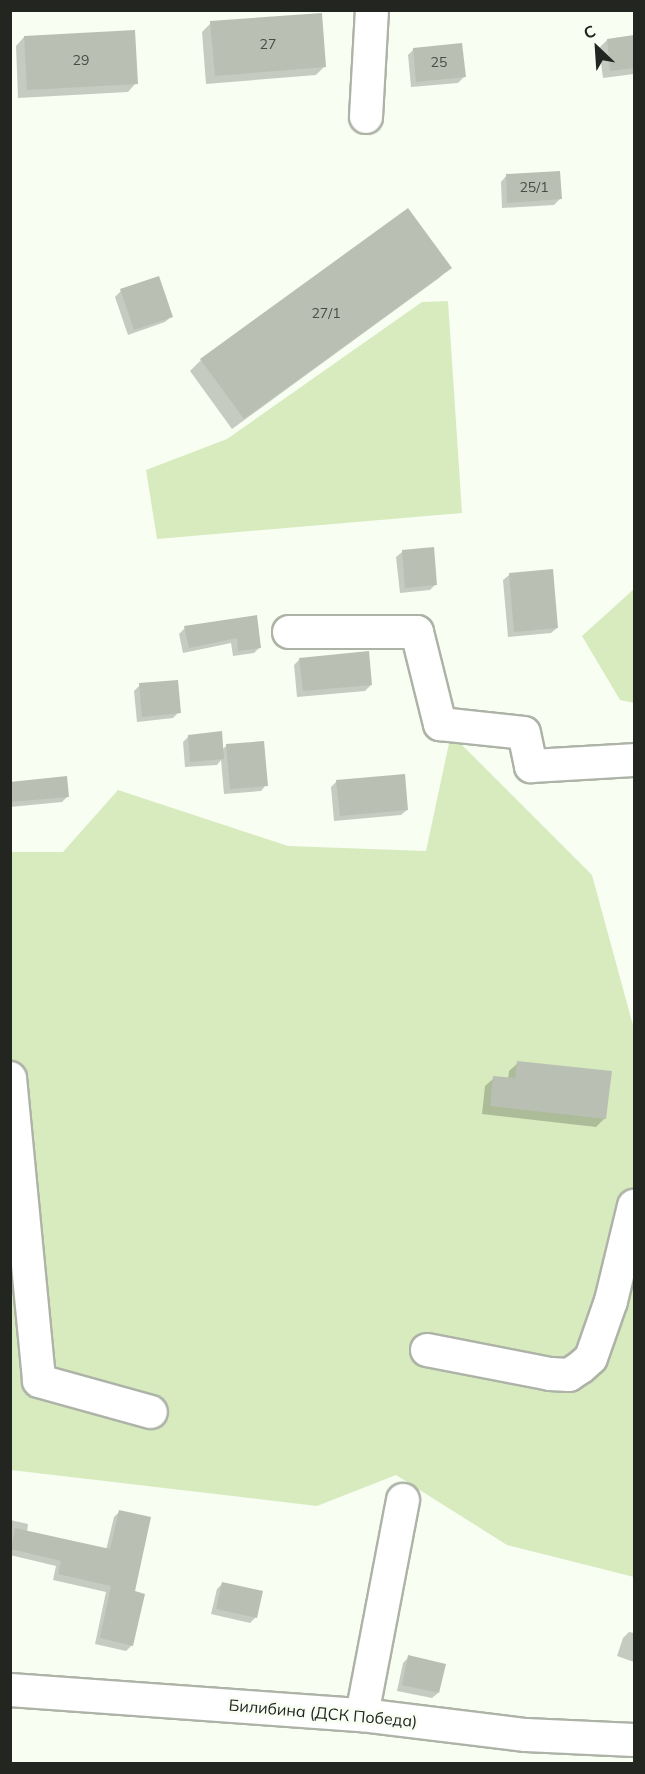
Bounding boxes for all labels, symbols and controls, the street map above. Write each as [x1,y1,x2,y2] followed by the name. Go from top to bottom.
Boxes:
[567,18,627,78] north arrow
[580,20,599,43] text: С
[260,36,276,52] house number: 27
[73,52,89,68] house number: 29
[431,54,447,70] house number: 25
[519,179,549,195] house number: 25/1
[311,305,341,321] house number: 27/1
[228,1695,418,1731] street label: Билибина (ДСК Победа)

